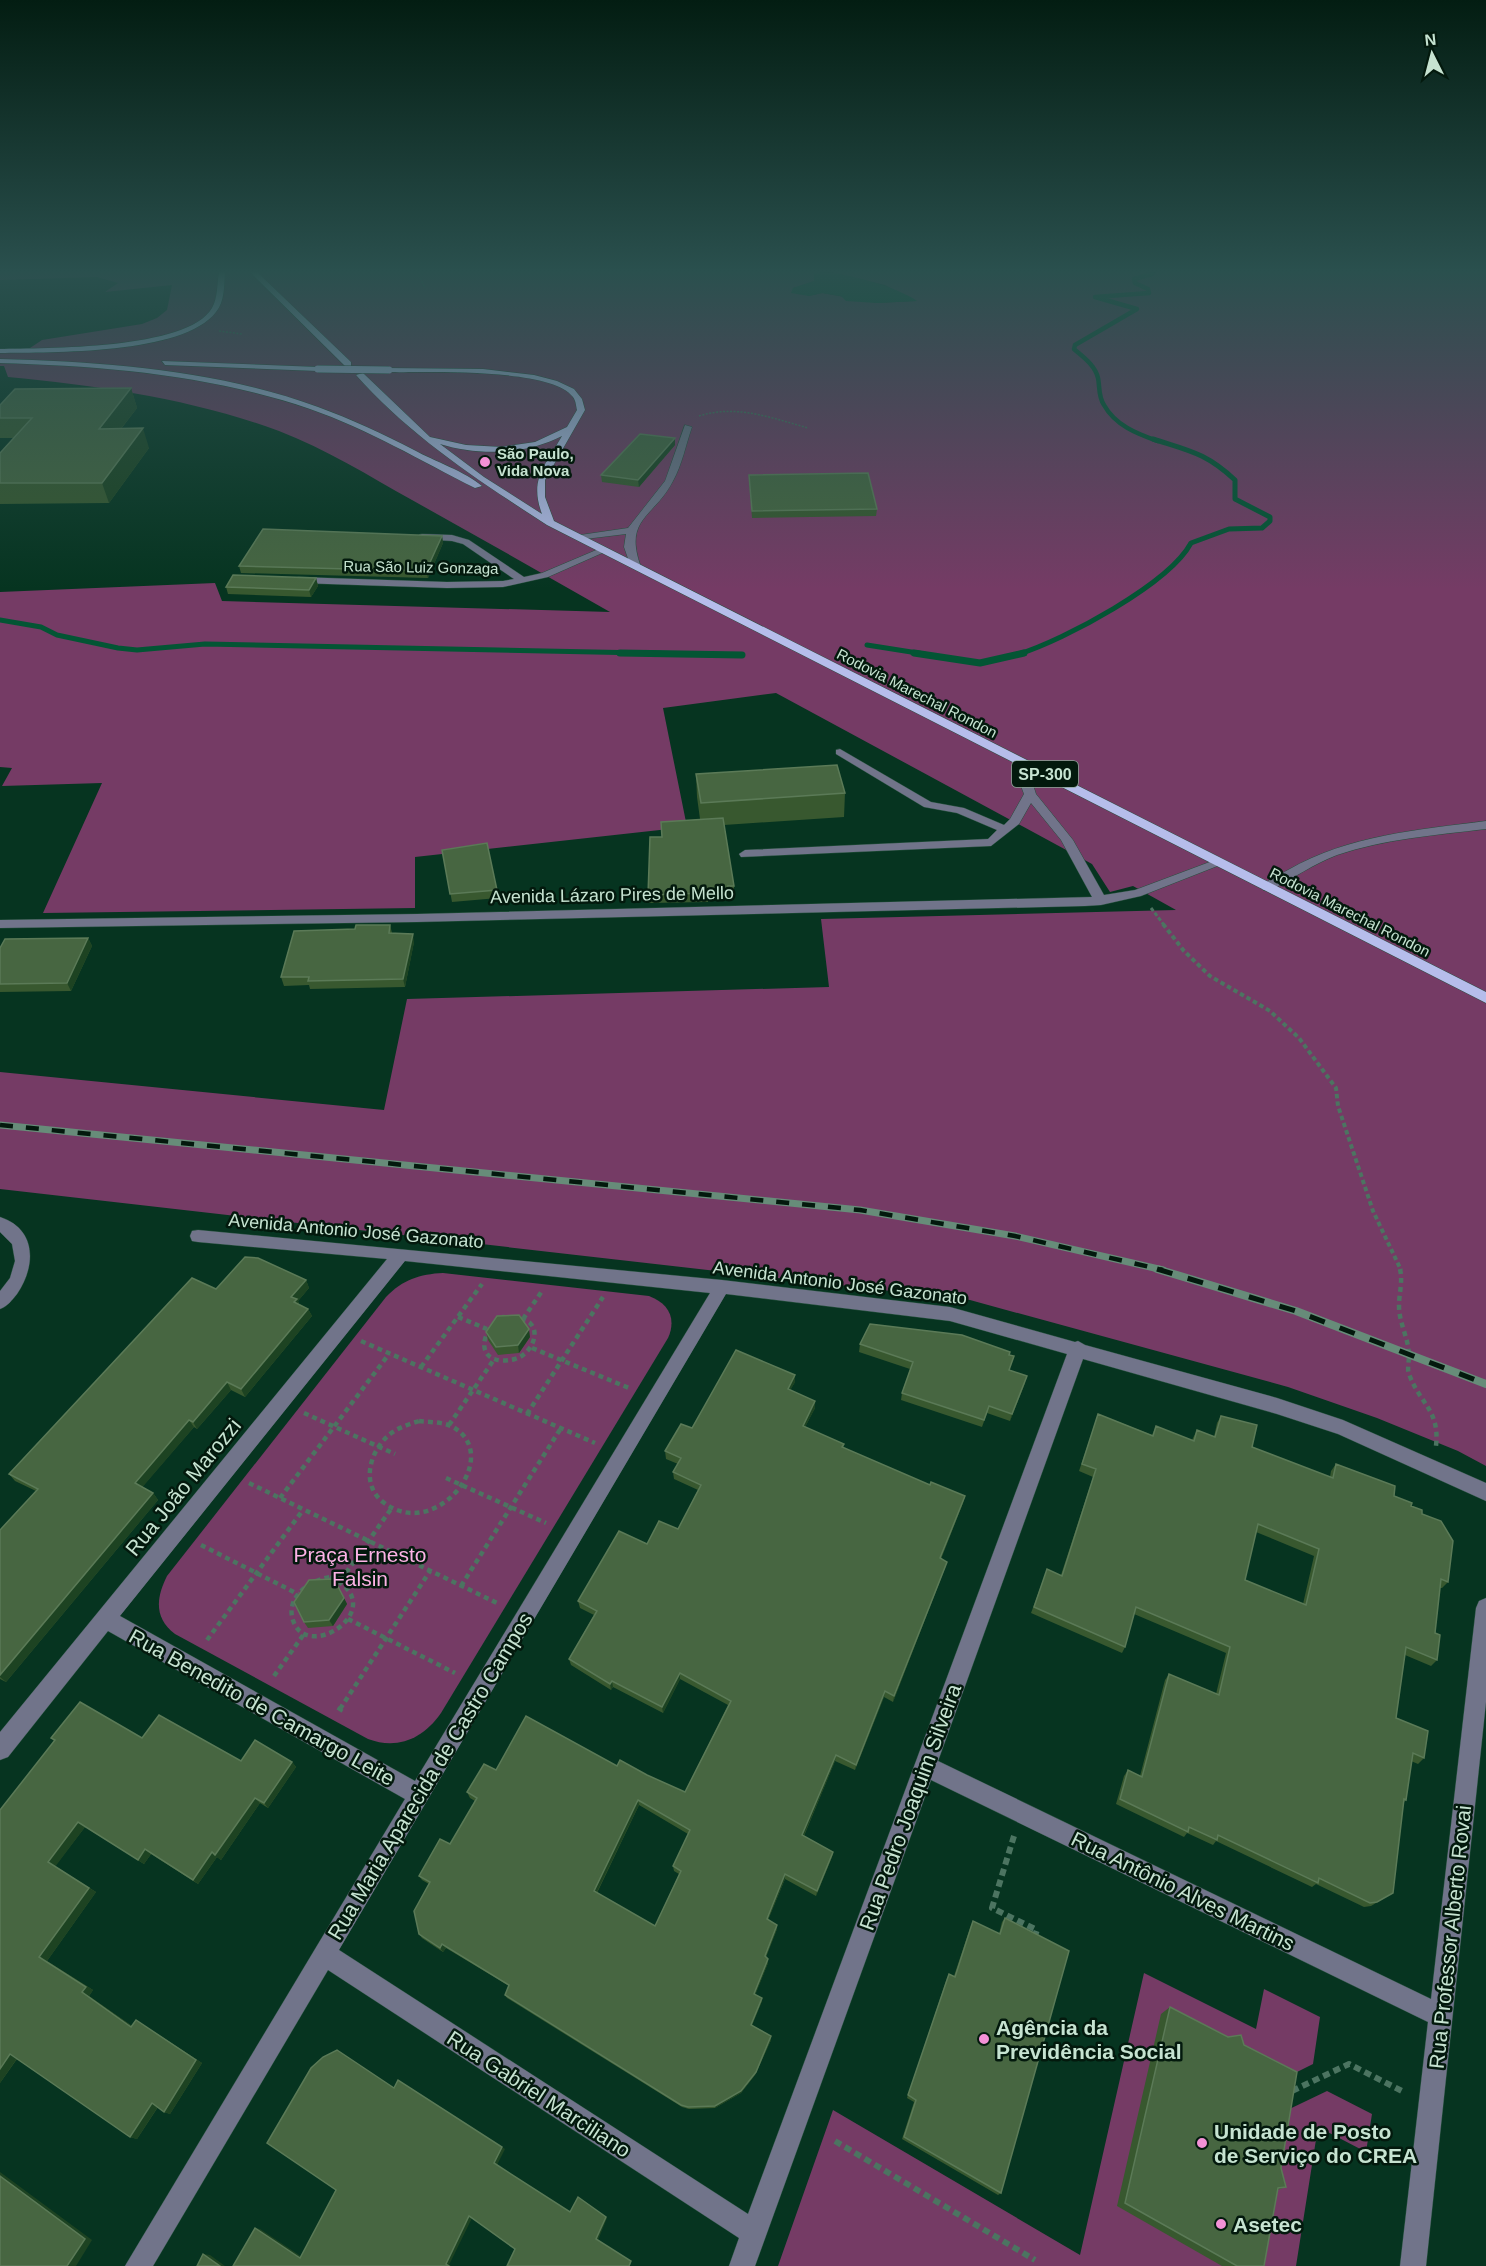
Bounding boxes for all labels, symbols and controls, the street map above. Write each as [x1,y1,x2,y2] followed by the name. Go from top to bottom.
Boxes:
[1402,24,1462,84] north arrow
[1424,31,1437,49] text: N
[497,445,574,479] place label: São Paulo, Vida Nova
[478,455,492,469] marker: São Paulo, Vida Nova
[343,557,499,577] street label: Rua São Luiz Gonzaga
[834,645,1000,741] street label: Rodovia Marechal Rondon
[1012,761,1078,787] road number: SP-300
[1267,864,1433,960] street label: Rodovia Marechal Rondon
[490,883,734,907] street label: Avenida Lázaro Pires de Mello
[228,1210,484,1252] street label: Avenida Antonio José Gazonato
[712,1257,968,1309] street label: Avenida Antonio José Gazonato
[121,1414,245,1560] street label: Rua João Marozzi
[293,1543,427,1590] park label: Praça Ernesto Falsin
[323,1608,537,1944] street label: Rua Maria Aparecida de Castro Campos
[125,1624,399,1790] street label: Rua Benedito de Camargo Leite
[855,1680,965,1933] street label: Rua Pedro Joaquim Silveira
[1425,1804,1475,2070] street label: Rua Professor Alberto Rovai
[1068,1827,1298,1955] street label: Rua Antônio Alves Martins
[996,2016,1182,2063] place label: Agência da Previdência Social
[443,2026,635,2162] street label: Rua Gabriel Marciliano
[977,2032,991,2046] marker: Agência da Previdência Social
[1214,2120,1417,2167] place label: Unidade de Posto de Serviço do CREA
[1195,2136,1209,2150] marker: Unidade de Posto de Serviço do CREA
[1233,2213,1302,2236] place label: Asetec
[1214,2217,1228,2231] marker: Asetec

